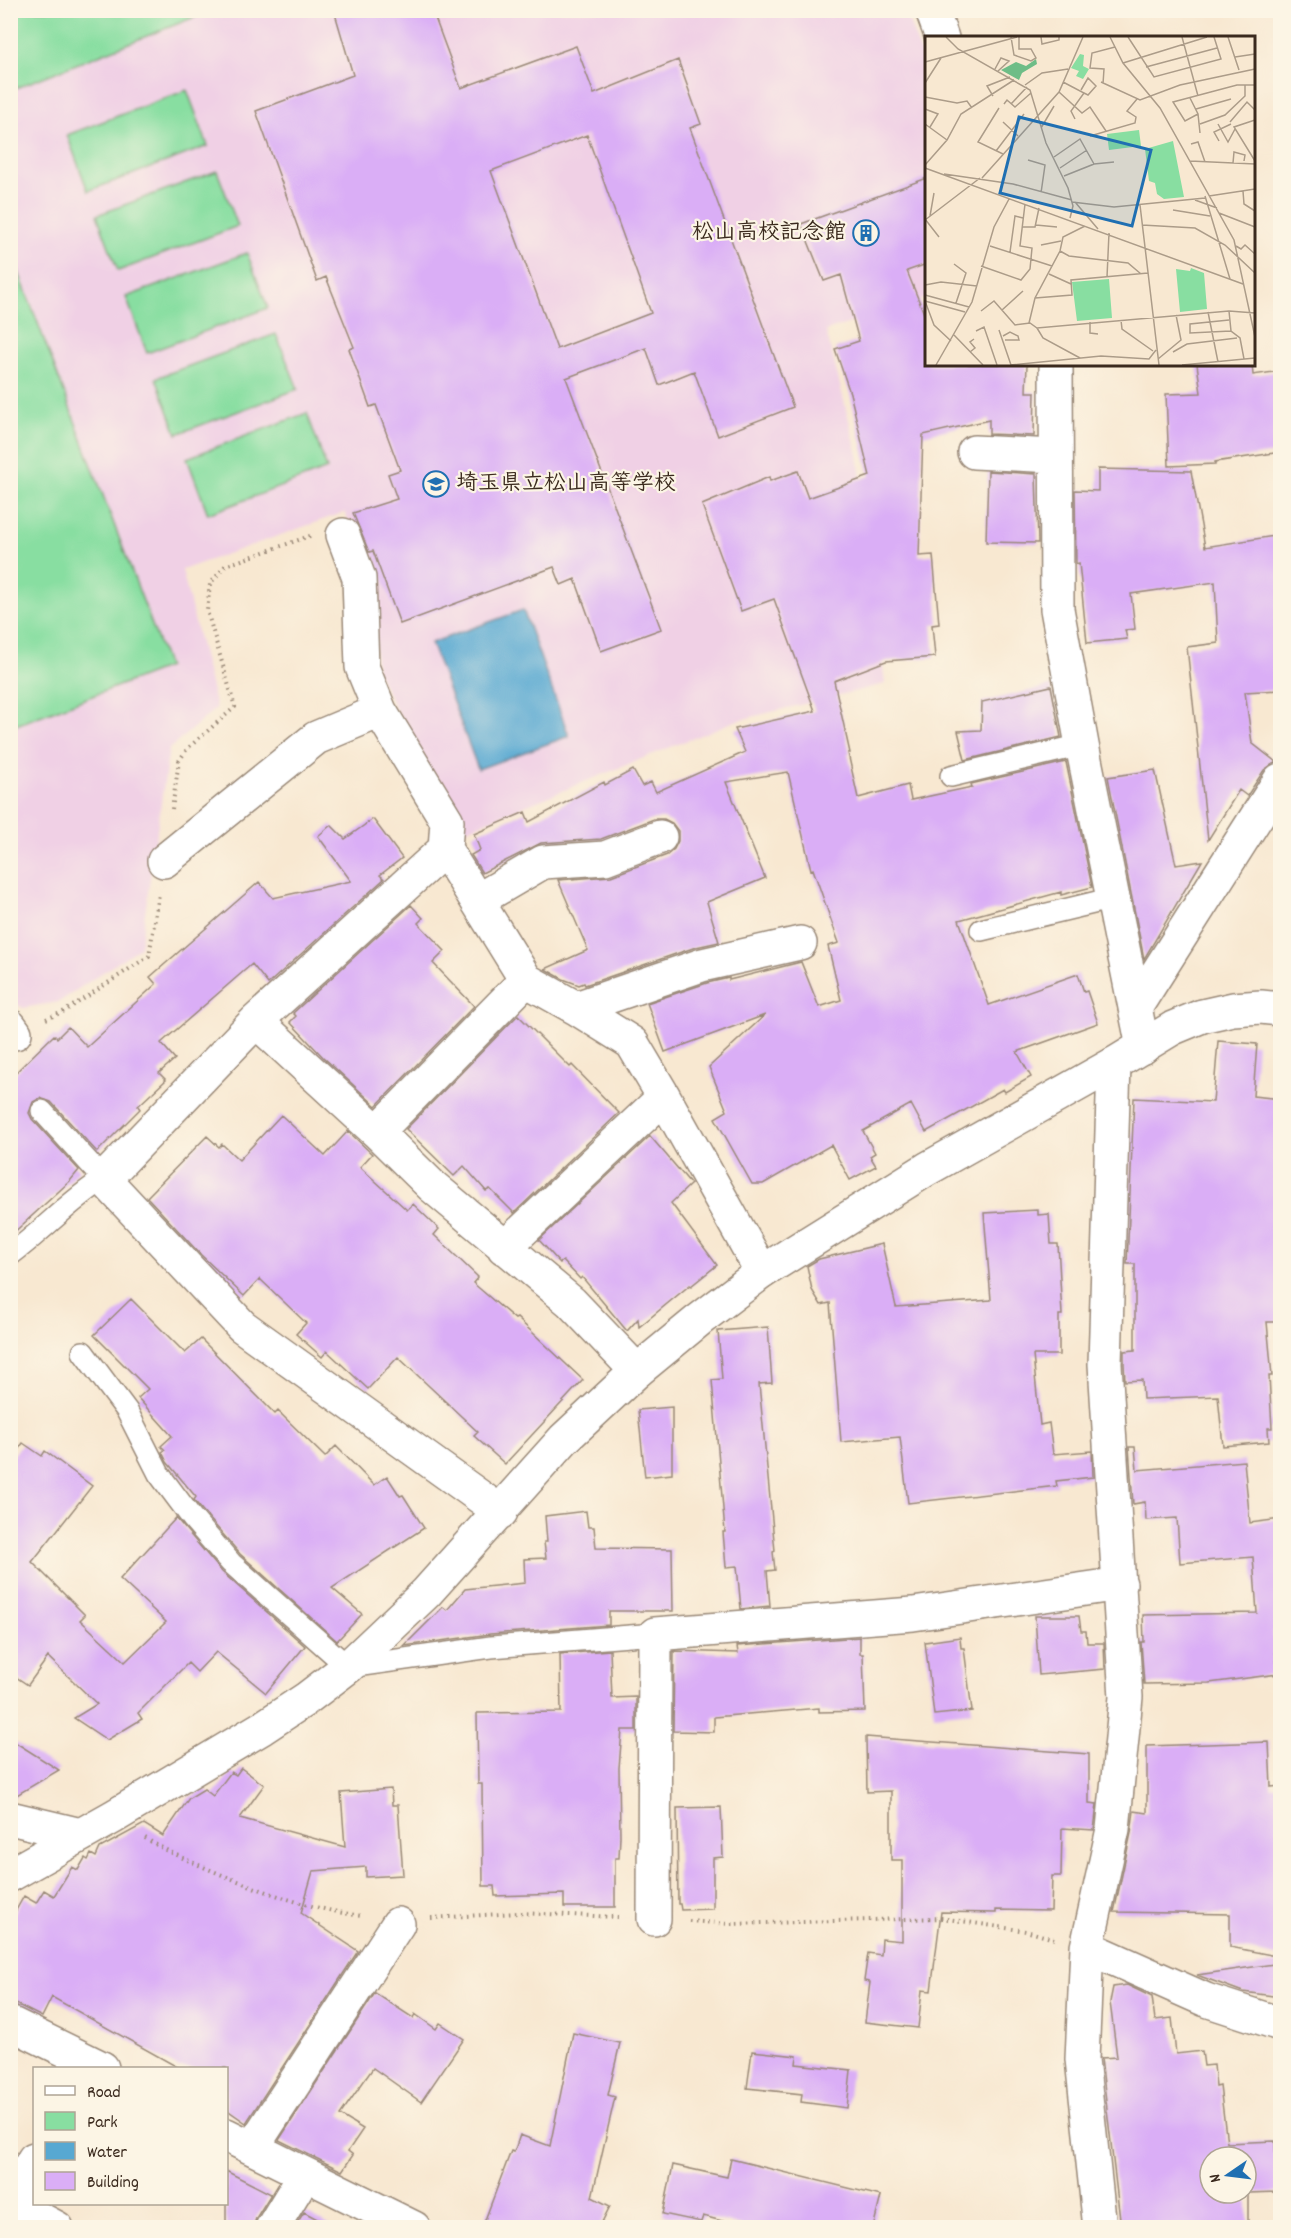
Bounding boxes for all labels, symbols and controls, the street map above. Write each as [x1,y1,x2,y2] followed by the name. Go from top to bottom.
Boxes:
[925,36,1255,366] inset map
[692,218,846,249] place label: 松山高校記念館
[851,218,881,248] building icon: 松山高校記念館
[421,469,451,499] school or university icon: 埼玉県立松山高等学校
[456,469,676,500] place label: 埼玉県立松山高等学校
[33,2067,228,2205] legend
[87,2081,121,2106] text: Road
[87,2111,118,2136] text: Park
[87,2141,127,2166] text: Water
[1198,2145,1258,2205] north arrow
[87,2171,139,2196] text: Building
[1204,2171,1228,2185] text: N

